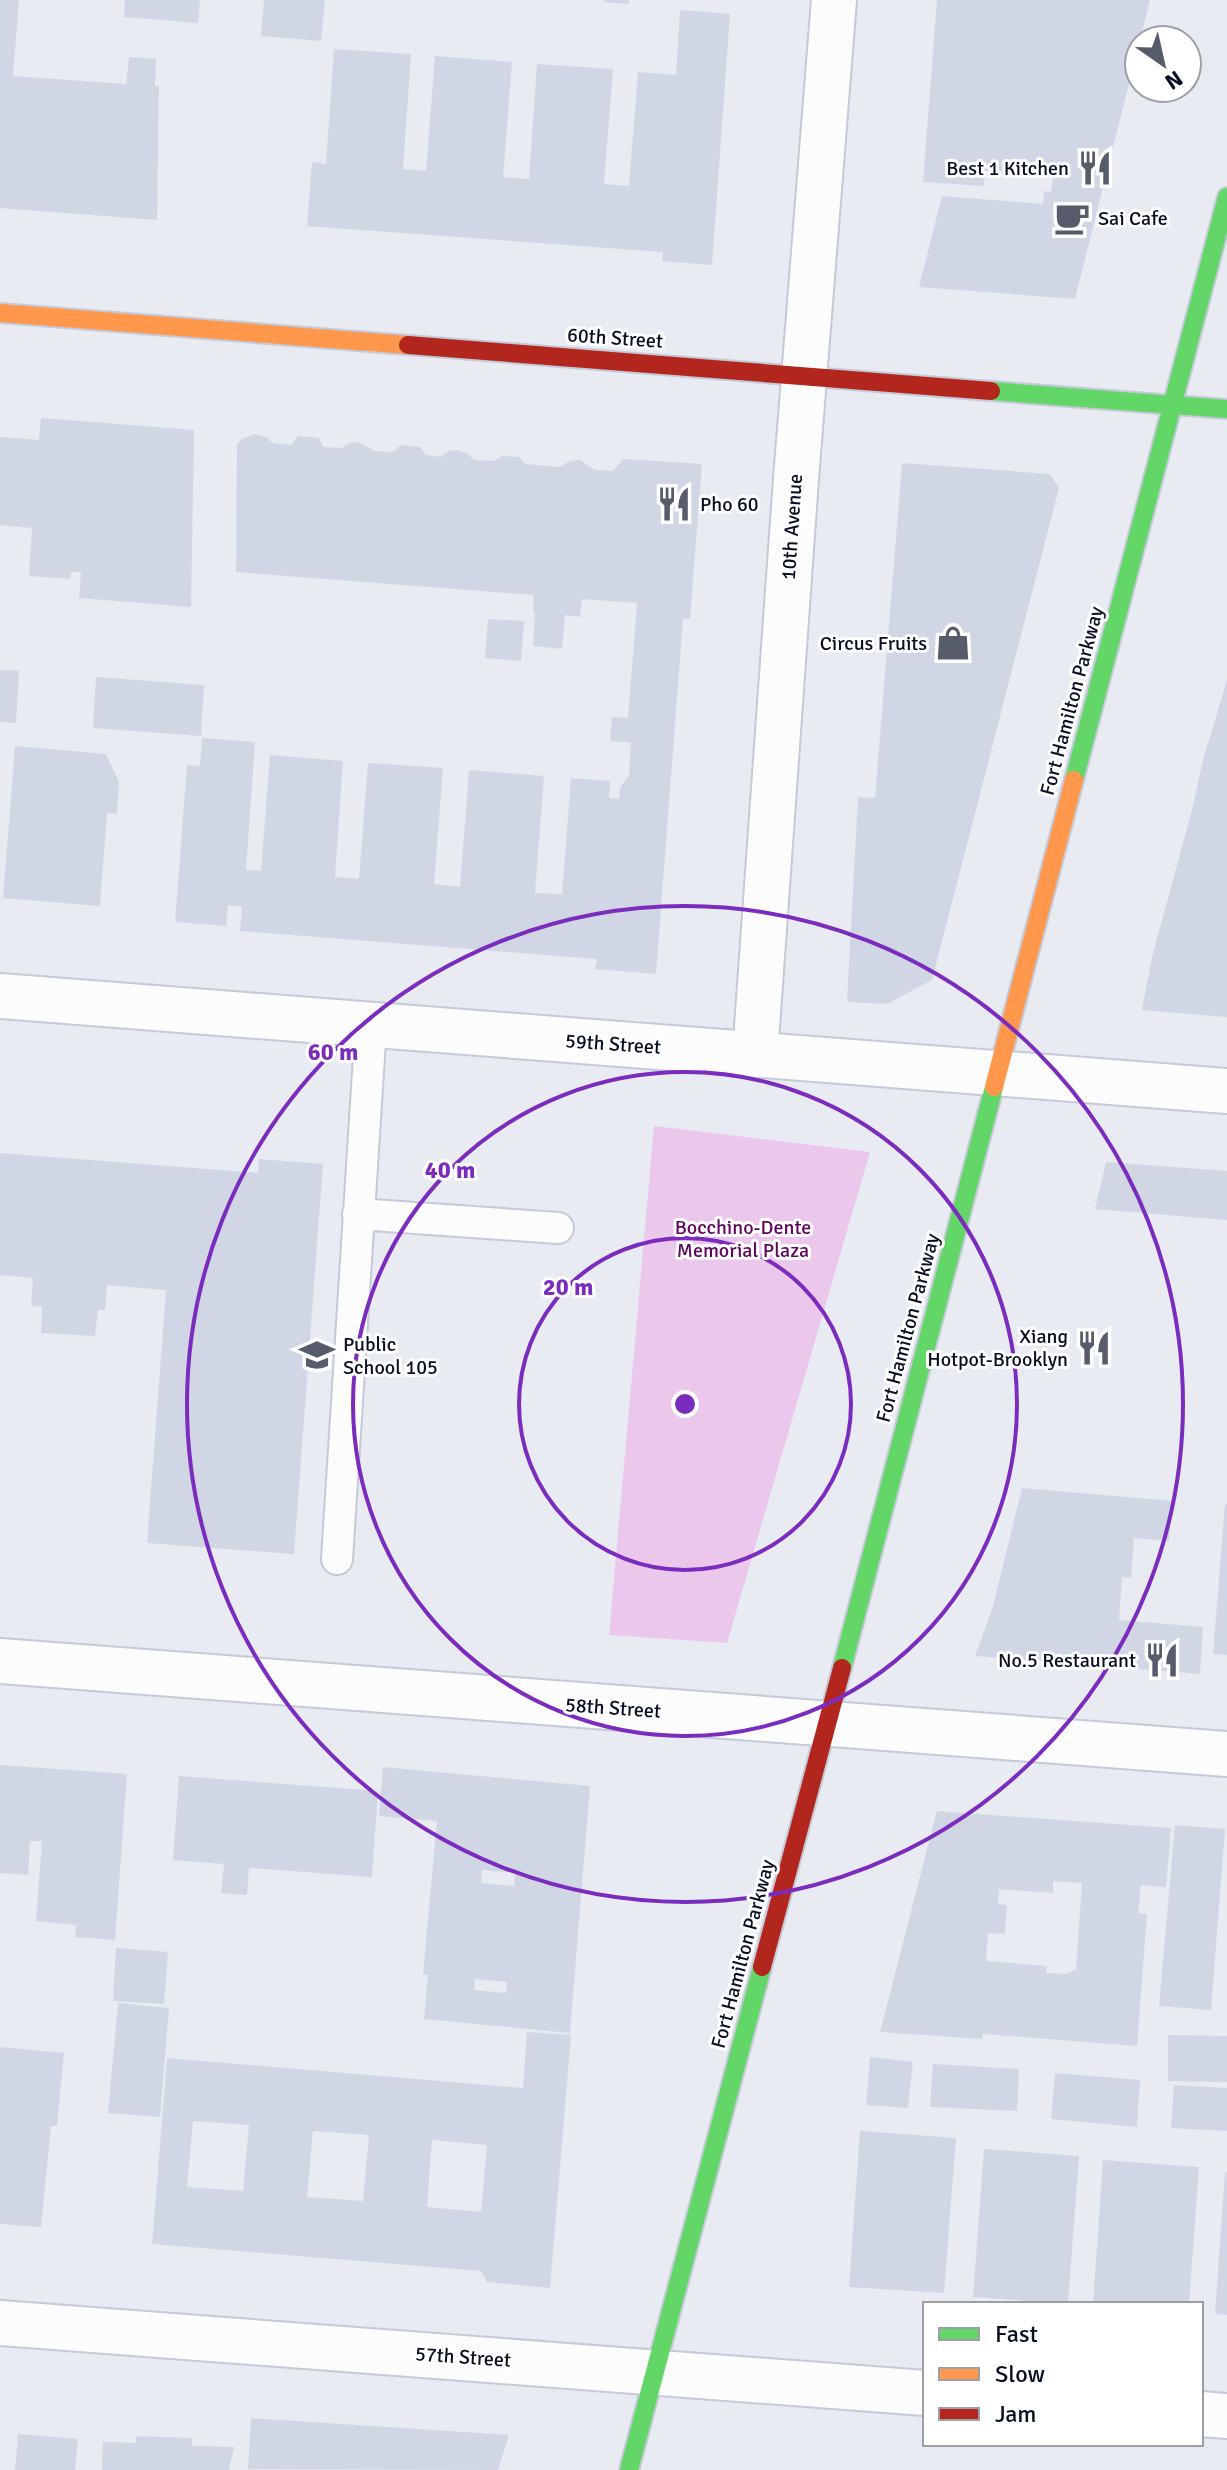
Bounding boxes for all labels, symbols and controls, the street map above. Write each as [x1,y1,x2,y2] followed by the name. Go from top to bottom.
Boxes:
[1123,24,1203,104] north arrow
[1160,65,1188,96] text: N
[1076,149,1114,187] restaurant icon: Best 1 Kitchen
[946,156,1069,181] place label: Best 1 Kitchen
[1053,199,1091,237] cafe icon: Sai Cafe
[1098,206,1168,231] place label: Sai Cafe
[566,322,664,354] street label: 60th Street
[776,473,808,581] street label: 10th Avenue
[655,485,693,523] restaurant icon: Pho 60
[700,492,759,517] place label: Pho 60
[1035,603,1109,798] street label: Fort Hamilton Parkway
[934,624,972,662] shop icon: Circus Fruits
[820,631,927,656] place label: Circus Fruits
[564,1028,662,1060] street label: 59th Street
[308,1037,358,1067] text: 60 m
[425,1155,475,1185] text: 40 m
[675,1215,811,1263] park label: Bocchino-Dente Memorial Plaza
[871,1230,945,1425] street label: Fort Hamilton Parkway
[543,1272,593,1302] text: 20 m
[927,1324,1068,1372] place label: Xiang Hotpot-Brooklyn
[1075,1329,1113,1367] restaurant icon: Xiang Hotpot-Brooklyn
[343,1332,438,1380] place label: Public School 105
[298,1336,336,1374] school or university icon: Public School 105
[671,1390,699,1418] centre of rings
[1143,1641,1181,1679] restaurant icon: No.5 Restaurant
[998,1648,1136,1673] place label: No.5 Restaurant
[564,1692,662,1724] street label: 58th Street
[706,1856,780,2051] street label: Fort Hamilton Parkway
[923,2302,1203,2446] legend
[995,2319,1038,2349] text: Fast
[414,2341,512,2373] street label: 57th Street
[995,2359,1045,2389] text: Slow
[995,2399,1036,2429] text: Jam

